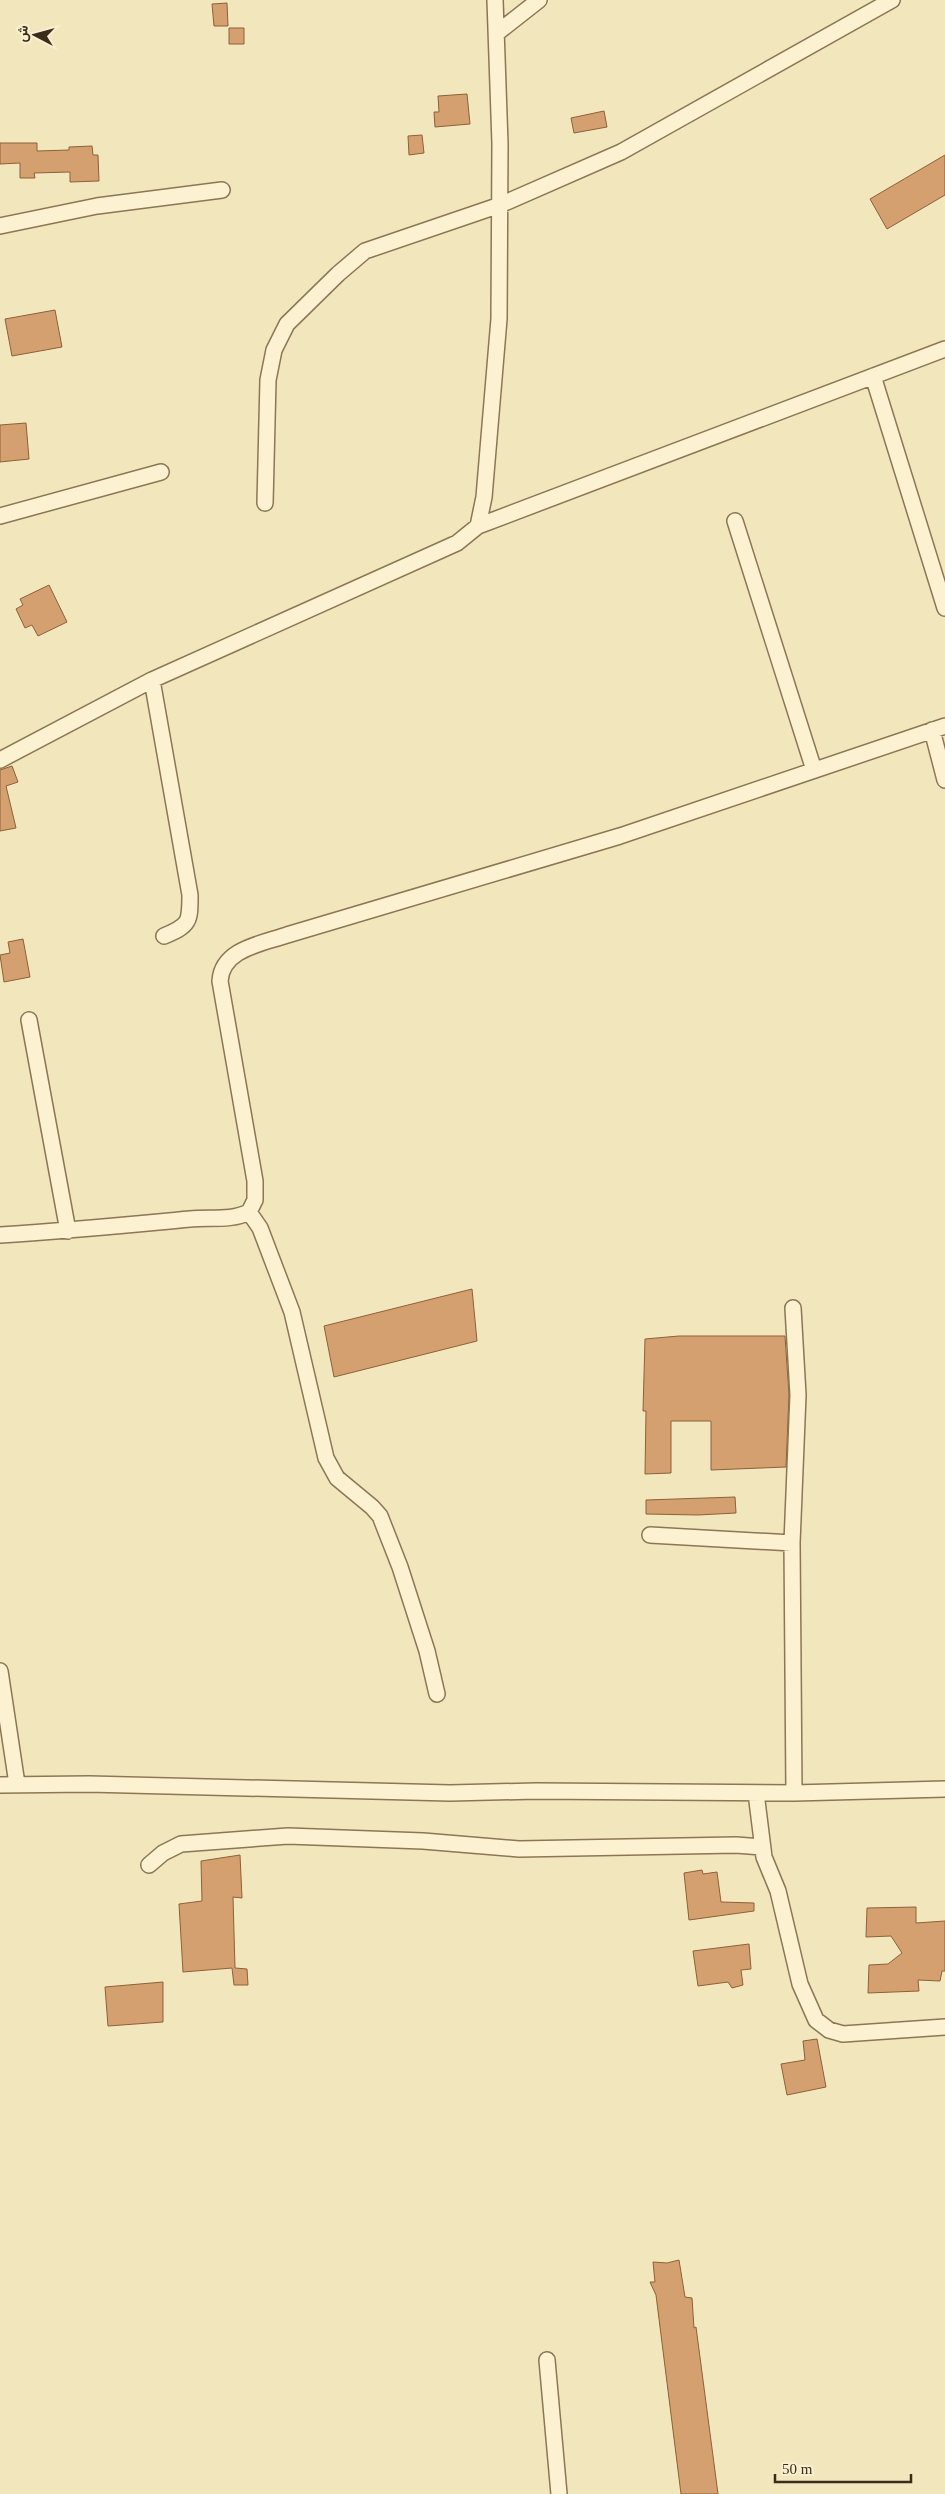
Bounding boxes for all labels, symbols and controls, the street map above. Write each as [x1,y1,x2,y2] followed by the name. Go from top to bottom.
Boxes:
[10,10,60,60] north arrow
[14,24,32,43] text: ش
[775,2452,911,2484] scale bar
[782,2461,813,2477] text: 50 m

